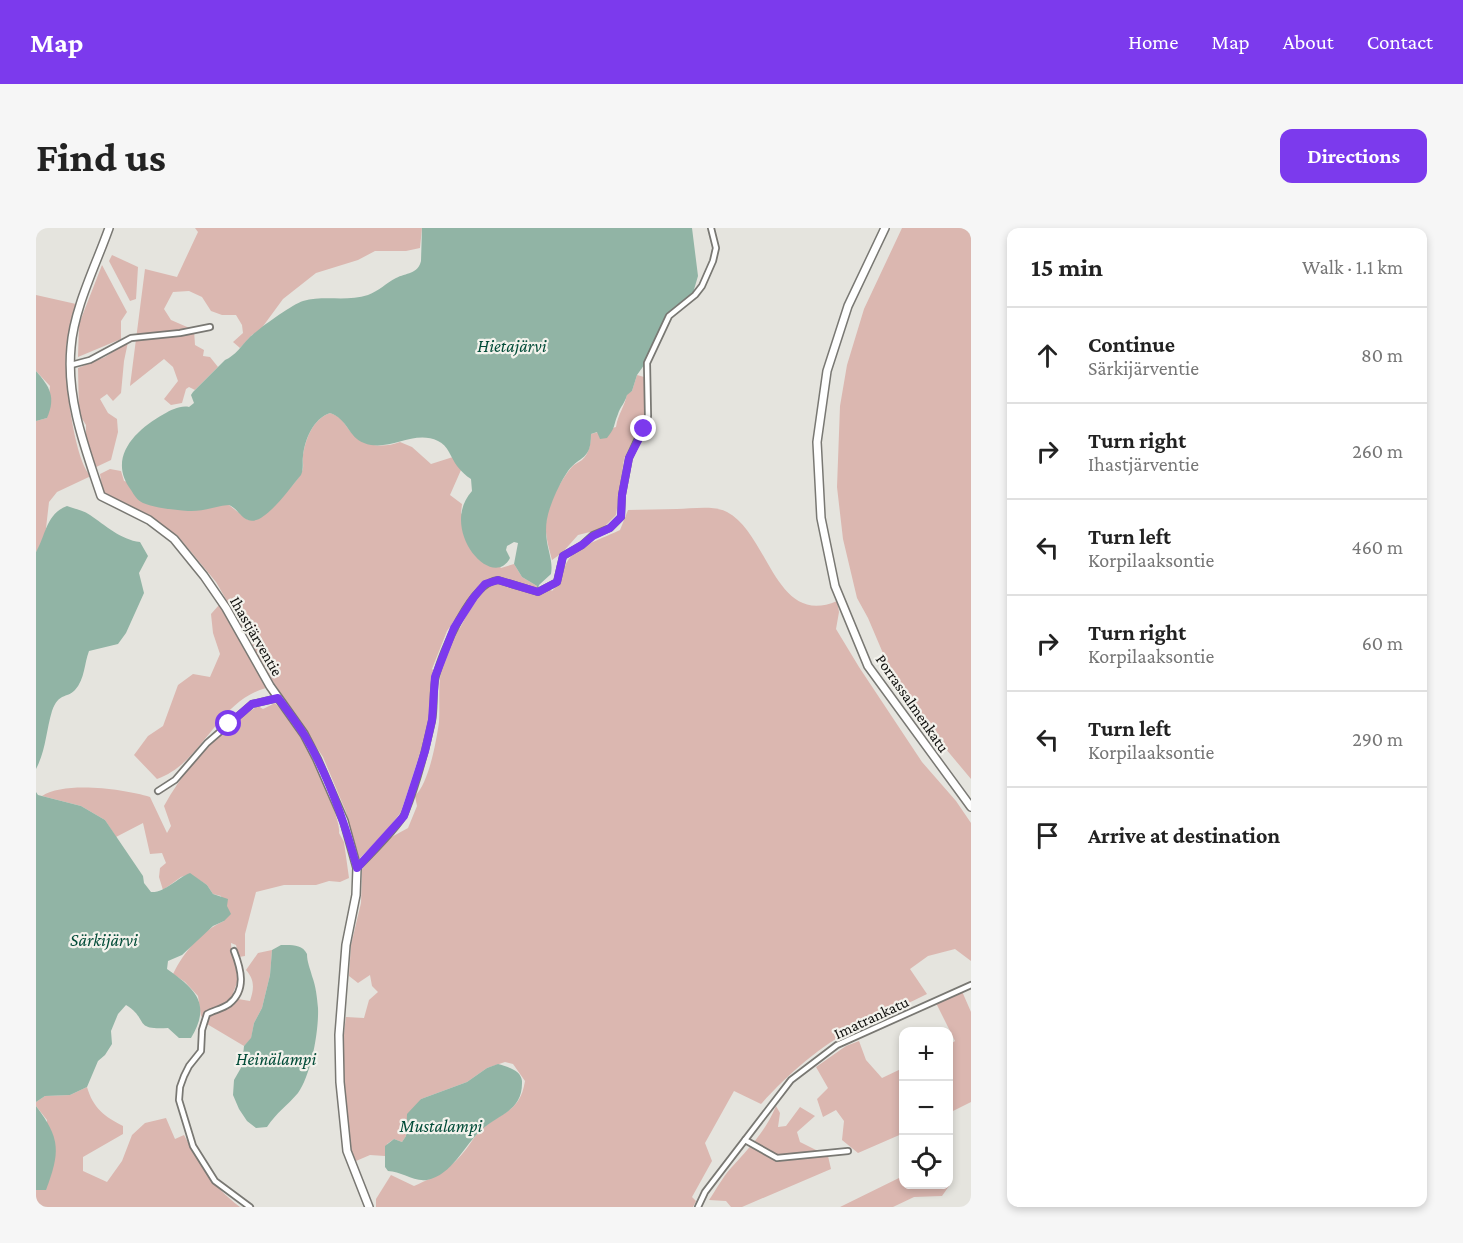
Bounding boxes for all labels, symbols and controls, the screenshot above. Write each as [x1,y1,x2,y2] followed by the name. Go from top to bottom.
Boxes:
[30,27,83,58] text: Map
[1128,30,1178,54] text: Home
[1211,30,1250,54] text: Map
[1283,30,1334,54] text: About
[1367,30,1433,54] text: Contact
[1280,129,1427,183] button: Directions
[36,133,166,180] text: Find us
[1031,253,1103,282] text: 15 min
[1302,256,1403,278] text: Walk · 1.1 km
[1088,332,1175,357] text: Continue
[477,336,547,357] water label: Hietajärvi
[1031,339,1064,372] icon: ahead
[1361,344,1403,366] text: 80 m
[1088,357,1199,379] text: Särkijärventie
[630,415,656,441] route end
[1088,428,1186,453] text: Turn right
[1031,435,1064,468] icon: right
[1352,440,1403,462] text: 260 m
[1088,453,1199,475] text: Ihastjärventie
[1088,524,1171,549] text: Turn left
[1031,531,1064,564] icon: left
[1351,536,1403,558] text: 460 m
[1088,549,1214,571] text: Korpilaaksontie
[226,594,286,679] street label: Ihastjärventie
[1088,620,1186,645] text: Turn right
[1031,627,1064,660] icon: right
[1362,632,1403,654] text: 60 m
[1088,645,1214,667] text: Korpilaaksontie
[872,651,953,756] street label: Porrassalmenkatu
[215,710,241,736] route start
[1088,716,1171,741] text: Turn left
[1031,723,1064,756] icon: left
[1352,728,1403,750] text: 290 m
[1088,741,1214,763] text: Korpilaaksontie
[1031,819,1064,852] icon: arrive
[1088,823,1280,848] text: Arrive at destination
[70,930,138,951] water label: Särkijärvi
[831,993,912,1042] street label: Imatrankatu
[899,1027,953,1189] map controls
[899,1027,953,1081] button: +
[236,1049,316,1069] water label: Heinälampi
[899,1081,953,1135] button: −
[399,1116,483,1136] water label: Mustalampi
[899,1135,953,1189] button: locate

